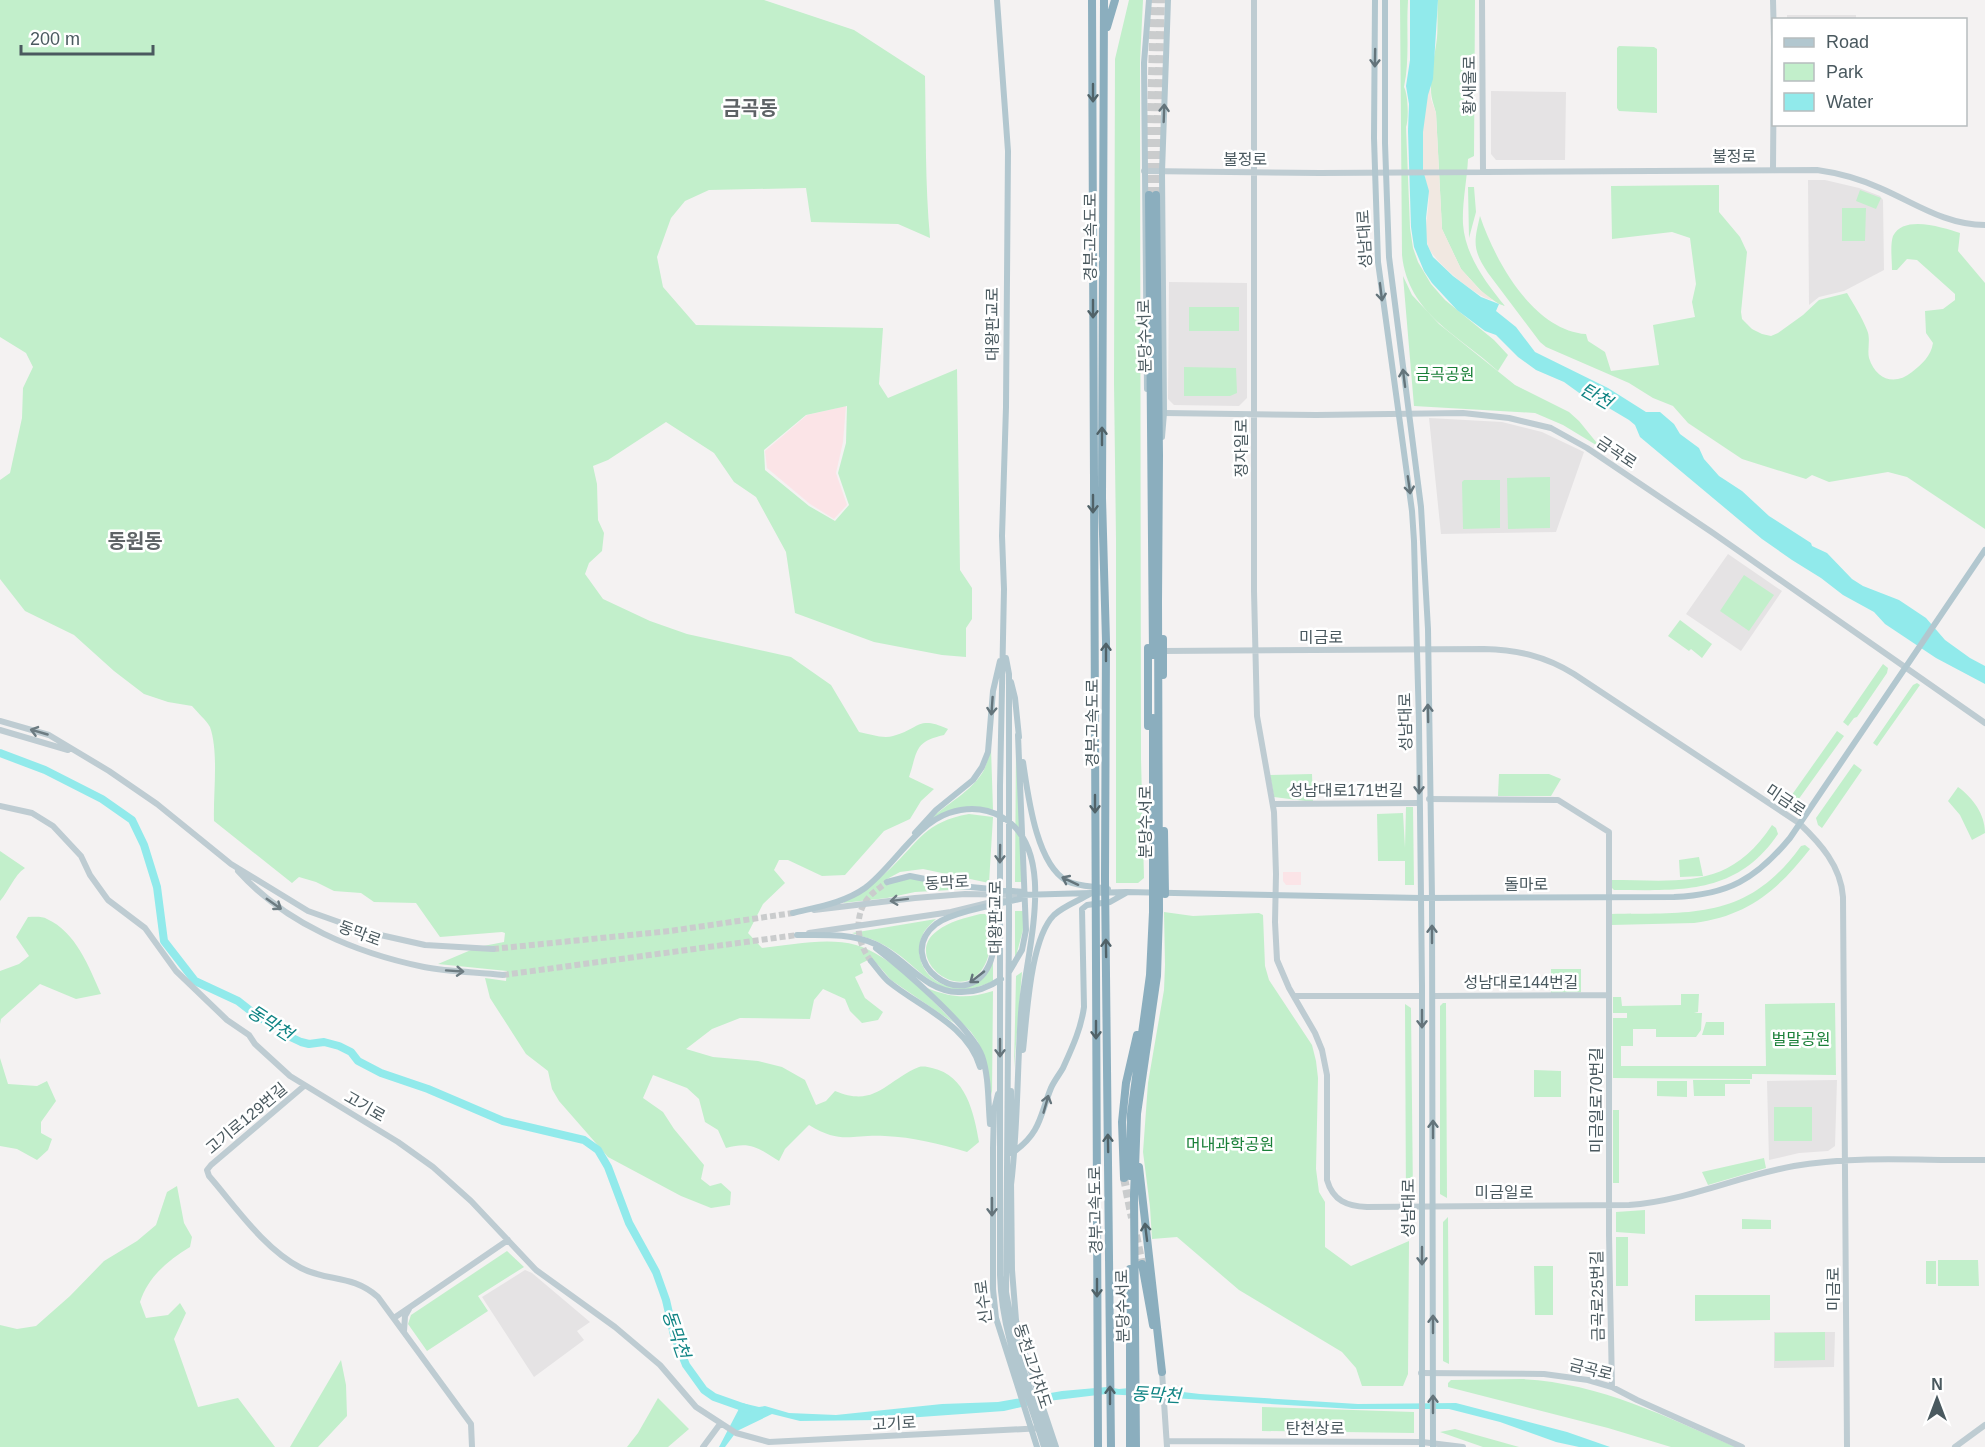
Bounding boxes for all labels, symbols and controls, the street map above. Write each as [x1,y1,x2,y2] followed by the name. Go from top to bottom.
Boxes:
[21,18,153,56] scale bar
[1772,18,1967,126] legend
[30,29,80,49] text: 200 m
[1826,32,1869,52] text: Road
[1369,48,1381,68] one-way arrow
[1461,55,1478,114] street label: 황새울로
[1826,62,1864,82] text: Park
[1087,82,1099,102] one-way arrow
[1826,92,1873,112] text: Water
[722,97,778,119] district label: 금곡동
[1159,104,1170,124] one-way arrow
[1712,148,1756,165] street label: 불정로
[1223,151,1267,168] street label: 불정로
[1082,193,1099,281] street label: 경부고속도로
[1354,209,1375,269] street label: 성남대로
[1376,282,1387,302] one-way arrow
[984,287,1001,361] street label: 대왕판교로
[1087,298,1099,318] one-way arrow
[1135,299,1154,373] street label: 분당수서로
[1416,366,1474,383] park label: 금곡공원
[1398,369,1409,388] one-way arrow
[1577,379,1617,414] water label: 탄천
[1233,418,1250,477] street label: 정자일로
[1096,427,1108,447] one-way arrow
[1594,433,1640,472] street label: 금곡로
[1403,475,1414,495] one-way arrow
[1087,493,1099,513] one-way arrow
[107,530,163,552] district label: 동원동
[1299,629,1343,646] street label: 미금로
[1100,643,1112,663] one-way arrow
[1084,679,1101,767] street label: 경부고속도로
[1396,692,1415,752] street label: 성남대로
[986,695,997,715] one-way arrow
[1423,704,1434,724] one-way arrow
[30,726,49,738] one-way arrow
[1413,775,1425,795] one-way arrow
[1763,781,1809,820] street label: 미금로
[1288,782,1404,799] street label: 성남대로171번길
[1137,785,1154,859] street label: 분당수서로
[1089,793,1101,813] one-way arrow
[994,844,1006,864] one-way arrow
[925,873,970,892] street label: 동막로
[1061,874,1079,886] one-way arrow
[1504,876,1548,893] street label: 돌마로
[987,880,1004,954] street label: 대왕판교로
[889,894,909,905] one-way arrow
[266,897,282,910] one-way arrow
[336,918,384,949] street label: 동막로
[1426,924,1438,944] one-way arrow
[1100,939,1112,959] one-way arrow
[444,965,464,976] one-way arrow
[969,970,985,983] one-way arrow
[1463,974,1579,991] street label: 성남대로144번길
[244,1001,298,1046] water label: 동막천
[1416,1009,1428,1029] one-way arrow
[1090,1019,1102,1039] one-way arrow
[1772,1031,1830,1048] park label: 벌말공원
[994,1038,1006,1058] one-way arrow
[1588,1047,1605,1153] street label: 미금일로70번길
[202,1080,290,1157] street label: 고기로129번길
[341,1088,388,1125] street label: 고기로
[1041,1095,1052,1114] one-way arrow
[1427,1119,1439,1139] one-way arrow
[1102,1134,1114,1154] one-way arrow
[1186,1136,1274,1153] park label: 머내과학공원
[1086,1165,1105,1254] street label: 경부고속도로
[1400,1178,1417,1237] street label: 성남대로
[1475,1184,1534,1201] street label: 미금일로
[986,1196,998,1216] one-way arrow
[1140,1223,1151,1243] one-way arrow
[1416,1246,1428,1266] one-way arrow
[1588,1250,1607,1342] street label: 금곡로25번길
[1825,1267,1842,1311] street label: 미금로
[1113,1269,1132,1343] street label: 분당수서로
[1091,1277,1103,1297] one-way arrow
[972,1279,995,1325] street label: 신수로
[658,1307,694,1363] water label: 동막천
[1427,1314,1439,1334] one-way arrow
[1011,1322,1054,1411] street label: 동천고가차도
[1567,1356,1615,1383] street label: 금곡로
[1907,1369,1967,1429] north arrow
[1931,1376,1943,1393] text: N
[1131,1384,1184,1406] water label: 동막천
[1104,1386,1116,1406] one-way arrow
[1427,1395,1439,1415] one-way arrow
[872,1414,917,1433] street label: 고기로
[1286,1420,1345,1437] street label: 탄천상로

